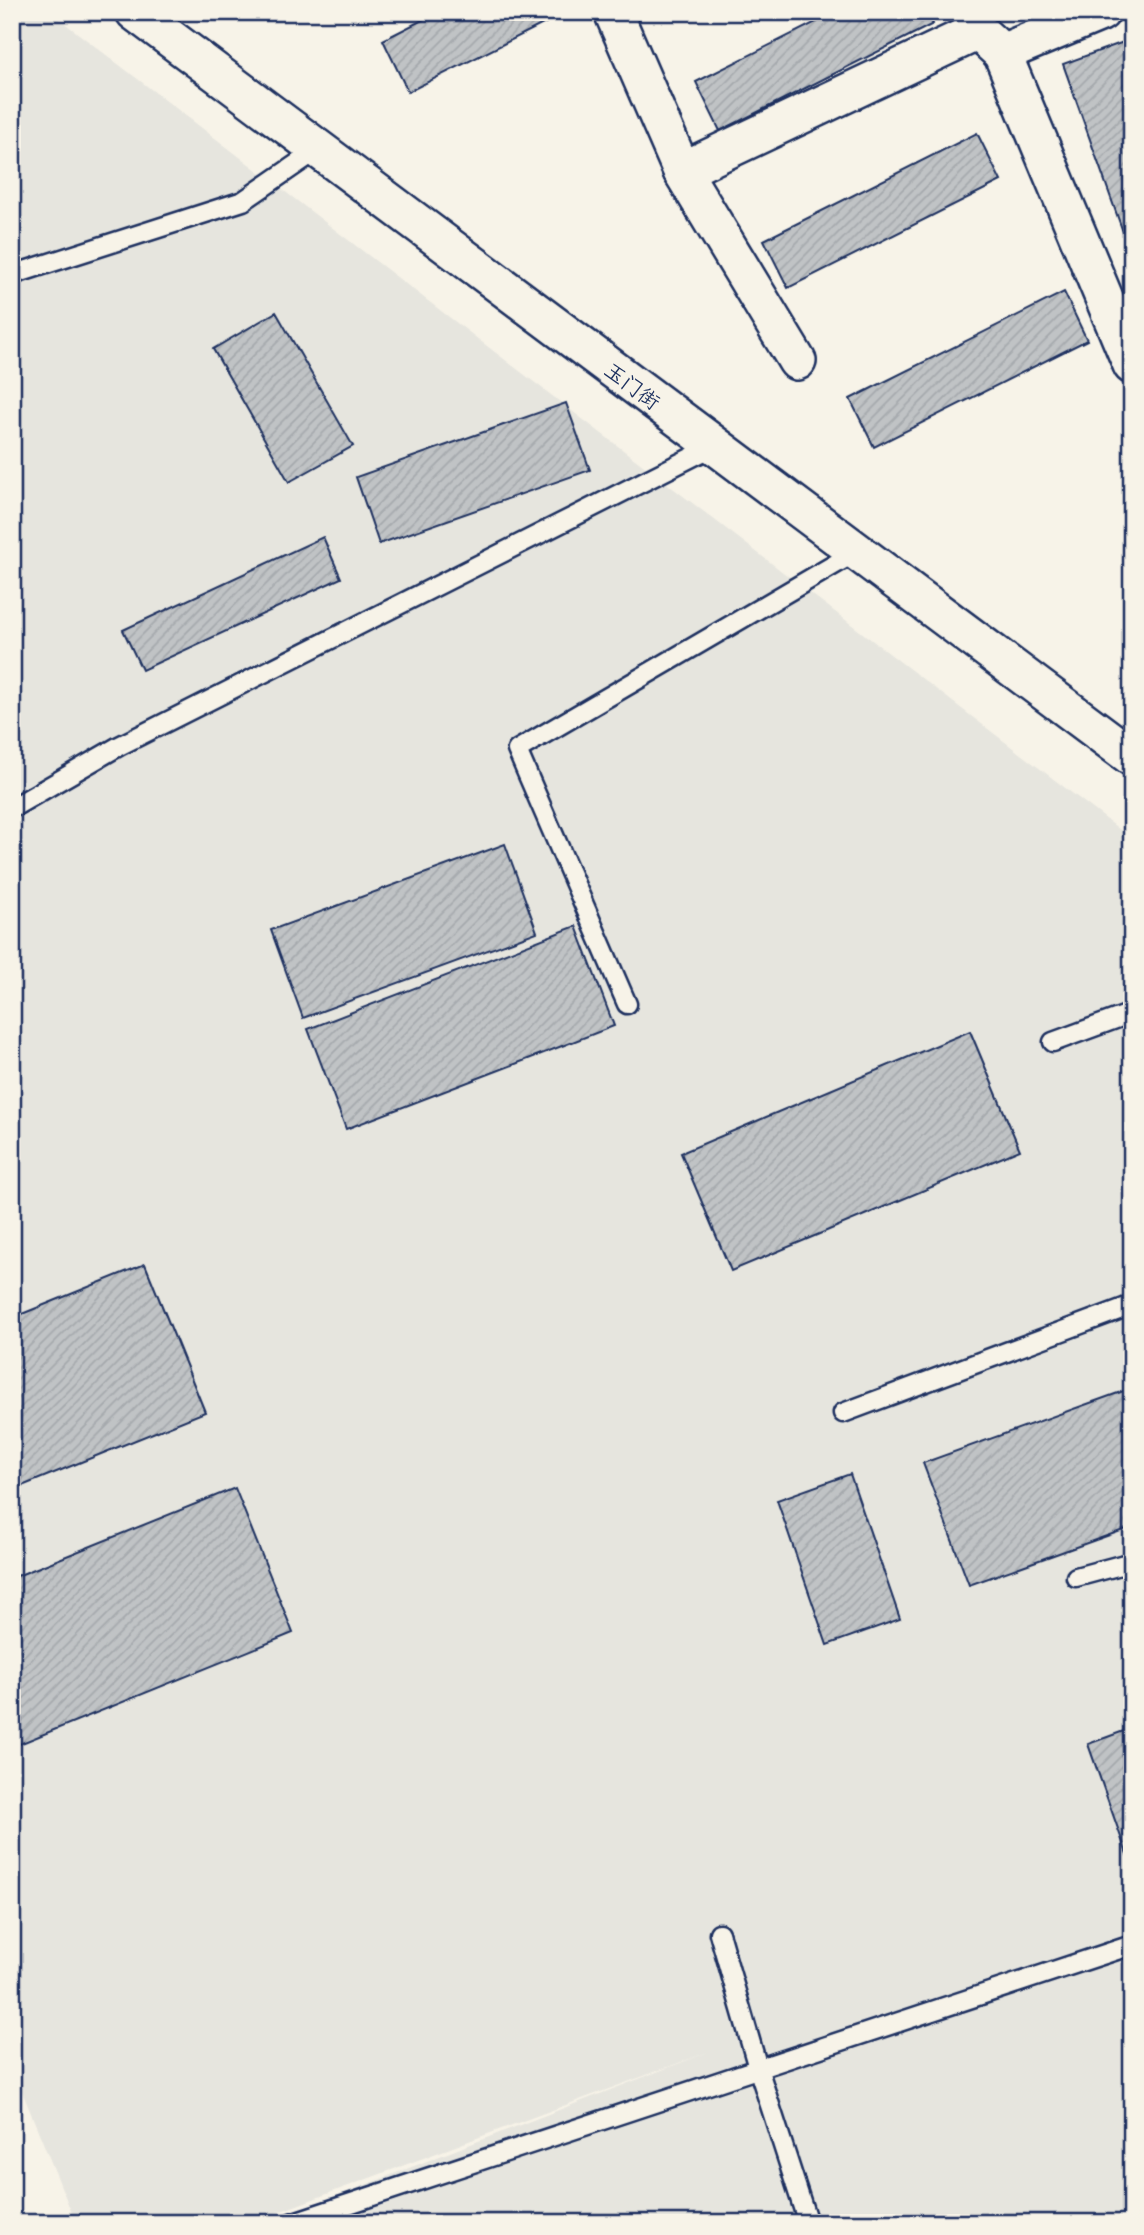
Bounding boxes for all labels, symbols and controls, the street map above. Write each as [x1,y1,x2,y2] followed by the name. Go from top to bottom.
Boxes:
[600,355,666,415] street label: 玉门街

